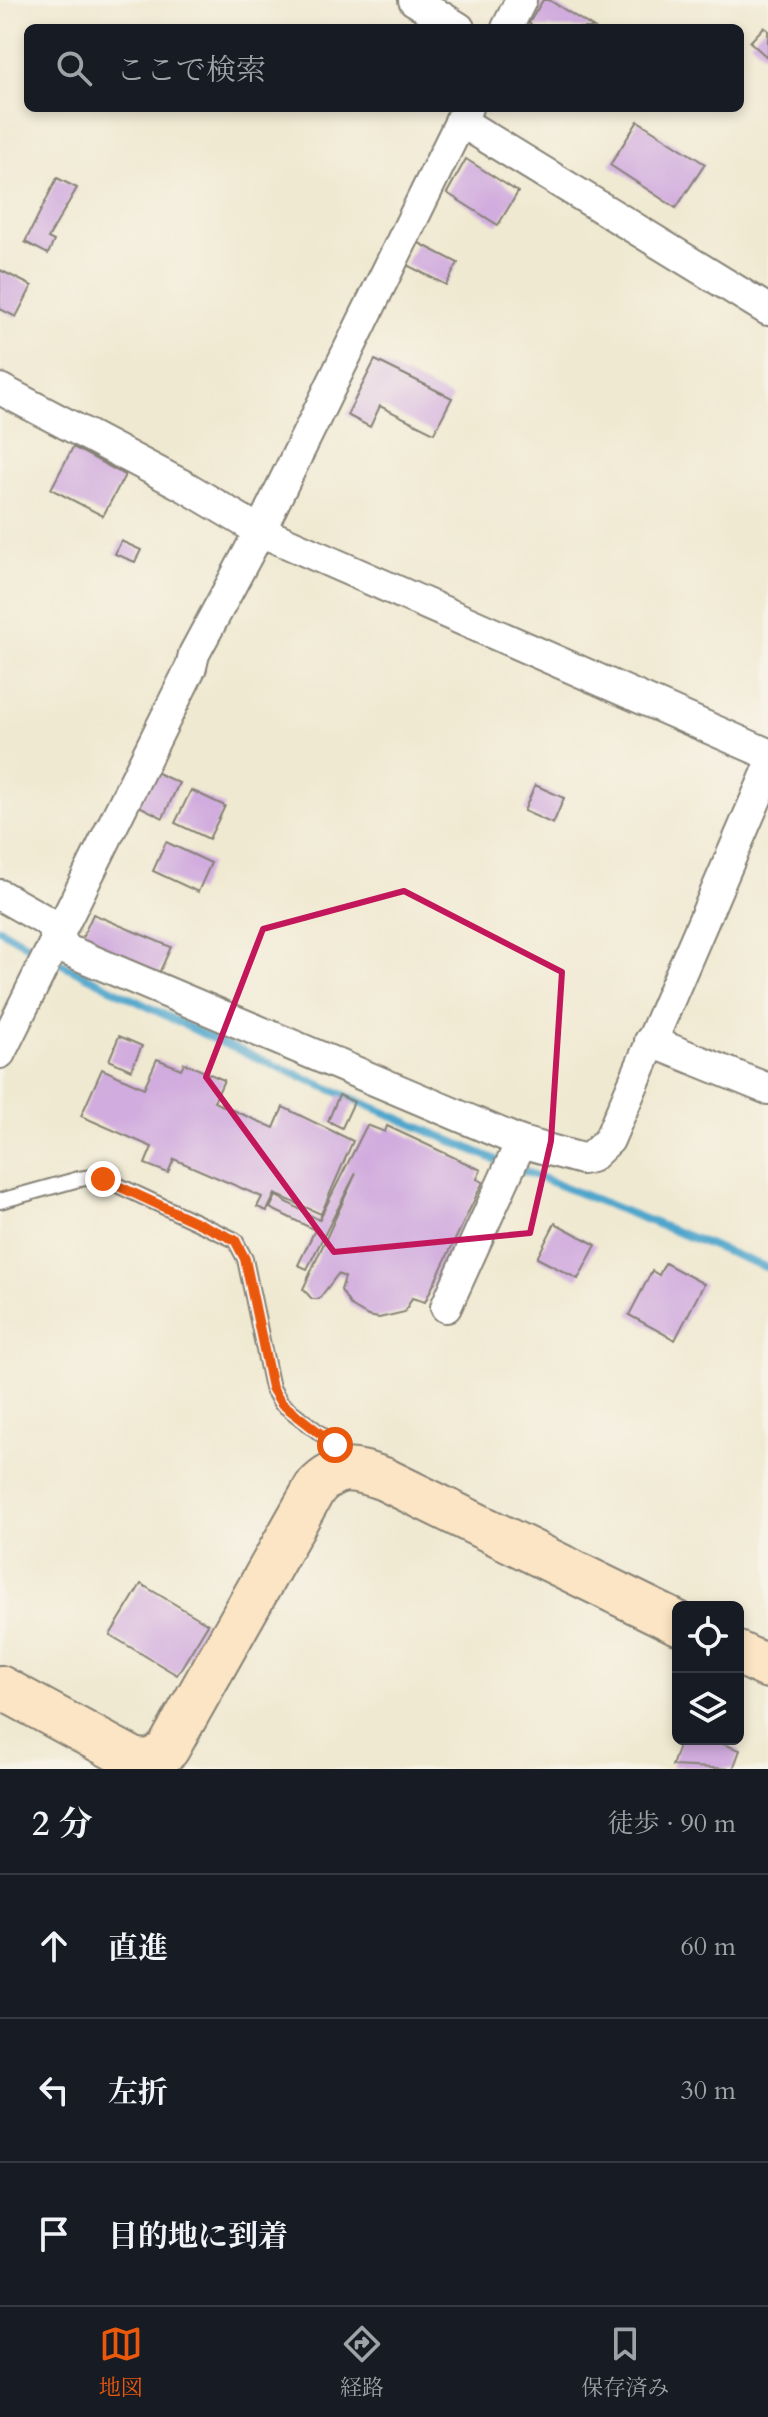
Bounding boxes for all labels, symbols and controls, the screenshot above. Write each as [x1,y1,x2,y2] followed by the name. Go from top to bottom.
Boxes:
[24,24,744,112] search box
[52,46,96,90] icon: search
[116,50,266,91] text: ここで検索
[85,1161,121,1197] route end
[317,1427,353,1463] route start
[672,1601,744,1745] map controls
[672,1601,744,1673] button: locate
[672,1673,744,1745] button: layers
[32,1801,93,1847] text: 2 分
[608,1806,736,1841] text: 徒歩 · 90 m
[32,1924,76,1968] icon: ahead
[108,1928,168,1969] text: 直進
[680,1929,736,1964] text: 60 m
[32,2068,76,2112] icon: left
[108,2072,168,2113] text: 左折
[680,2073,736,2108] text: 30 m
[32,2212,76,2256] icon: arrive
[108,2216,288,2257] text: 目的地に到着
[99,2322,143,2403] tab: 地図
[340,2322,384,2403] tab: 経路
[581,2322,669,2403] tab: 保存済み

